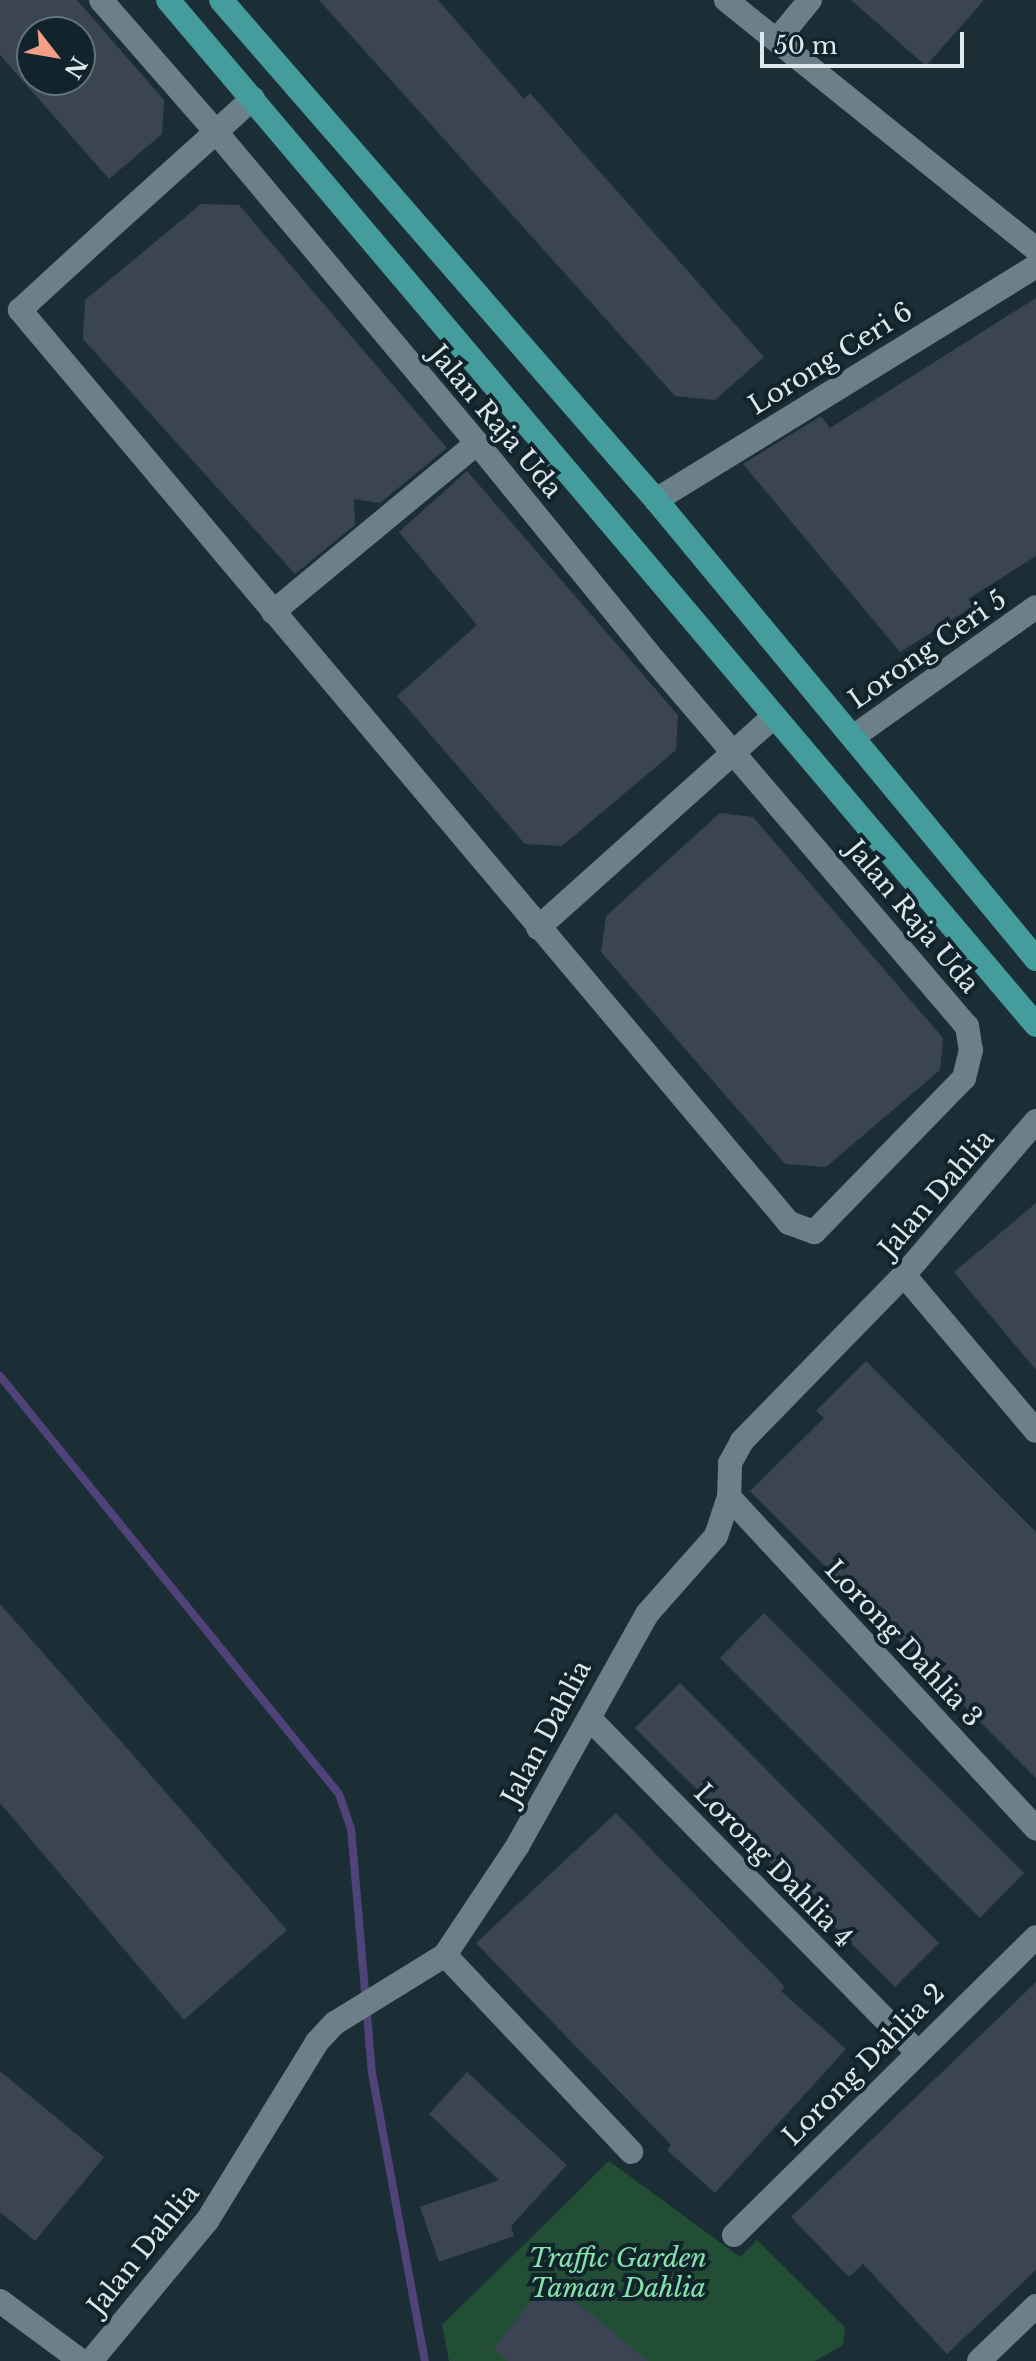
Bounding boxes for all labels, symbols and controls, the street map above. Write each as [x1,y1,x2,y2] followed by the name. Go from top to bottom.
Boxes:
[16,16,96,96] north arrow
[764,16,968,66] scale bar
[774,31,837,60] text: 50 m
[58,52,92,83] text: N
[743,296,919,422] street label: Lorong Ceri 6
[422,339,568,505] street label: Jalan Raja Uda
[843,584,1013,716] street label: Lorong Ceri 5
[839,834,985,1000] street label: Jalan Raja Uda
[873,1124,1001,1264] street label: Jalan Dahlia
[818,1554,988,1734] street label: Lorong Dahlia 3
[496,1656,598,1810] street label: Jalan Dahlia
[687,1778,859,1954] street label: Lorong Dahlia 4
[777,1978,951,2152] street label: Lorong Dahlia 2
[82,2178,206,2322] street label: Jalan Dahlia
[529,2243,707,2304] park label: Traffic Garden Taman Dahlia

